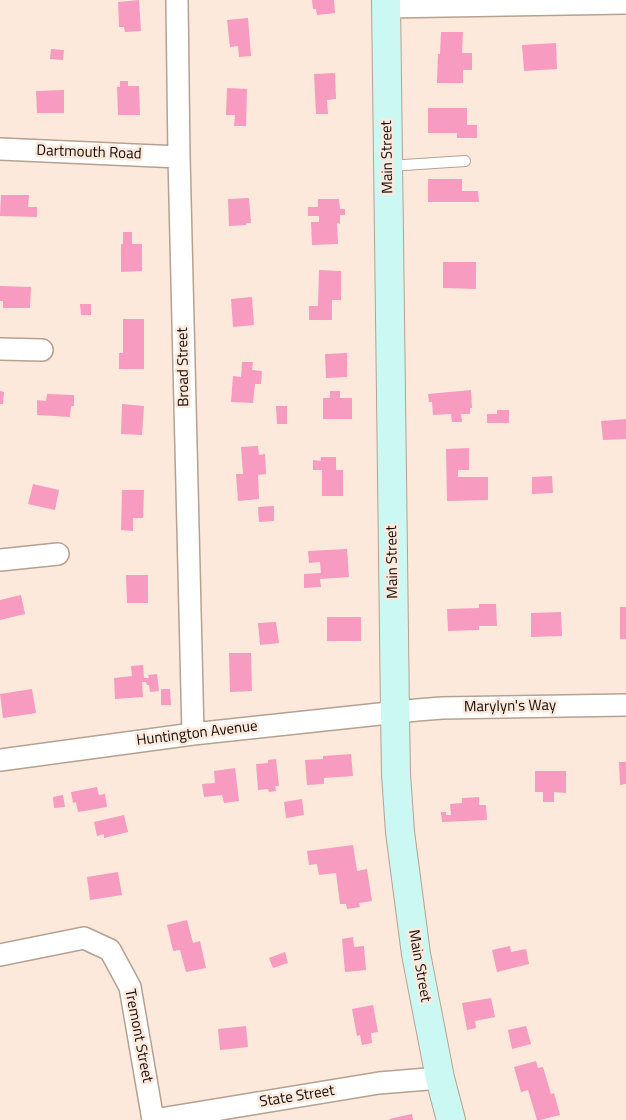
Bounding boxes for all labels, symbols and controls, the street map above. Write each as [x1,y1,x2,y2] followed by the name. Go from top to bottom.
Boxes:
[378,120,398,194] street label: Main Street
[36,142,142,164] street label: Dartmouth Road
[174,327,194,407] street label: Broad Street
[383,525,403,599] street label: Main Street
[464,697,556,717] street label: Marylyn's Way
[135,718,259,750] street label: Huntington Avenue
[404,928,434,1004] street label: Main Street
[120,988,156,1084] street label: Tremont Street
[258,1082,336,1112] street label: State Street

